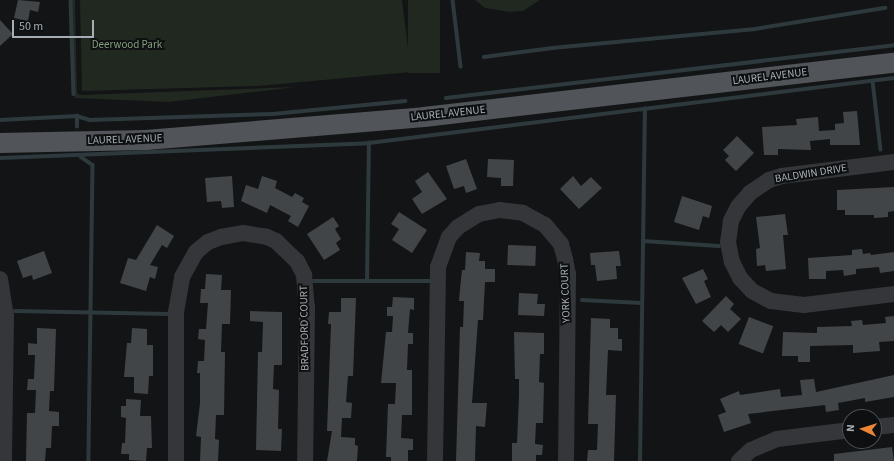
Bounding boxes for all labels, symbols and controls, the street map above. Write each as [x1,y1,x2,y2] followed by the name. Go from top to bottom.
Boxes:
[14,12,96,38] scale bar
[19,18,43,35] text: 50 m
[92,38,162,52] park label: Deerwood Park
[732,66,808,88] street label: LAUREL AVENUE
[410,104,486,124] street label: LAUREL AVENUE
[87,132,163,148] street label: LAUREL AVENUE
[774,162,848,186] street label: BALDWIN DRIVE
[558,263,574,323] street label: YORK COURT
[298,285,312,371] street label: BRADFORD COURT
[842,409,882,449] north arrow
[843,424,858,432] text: N

